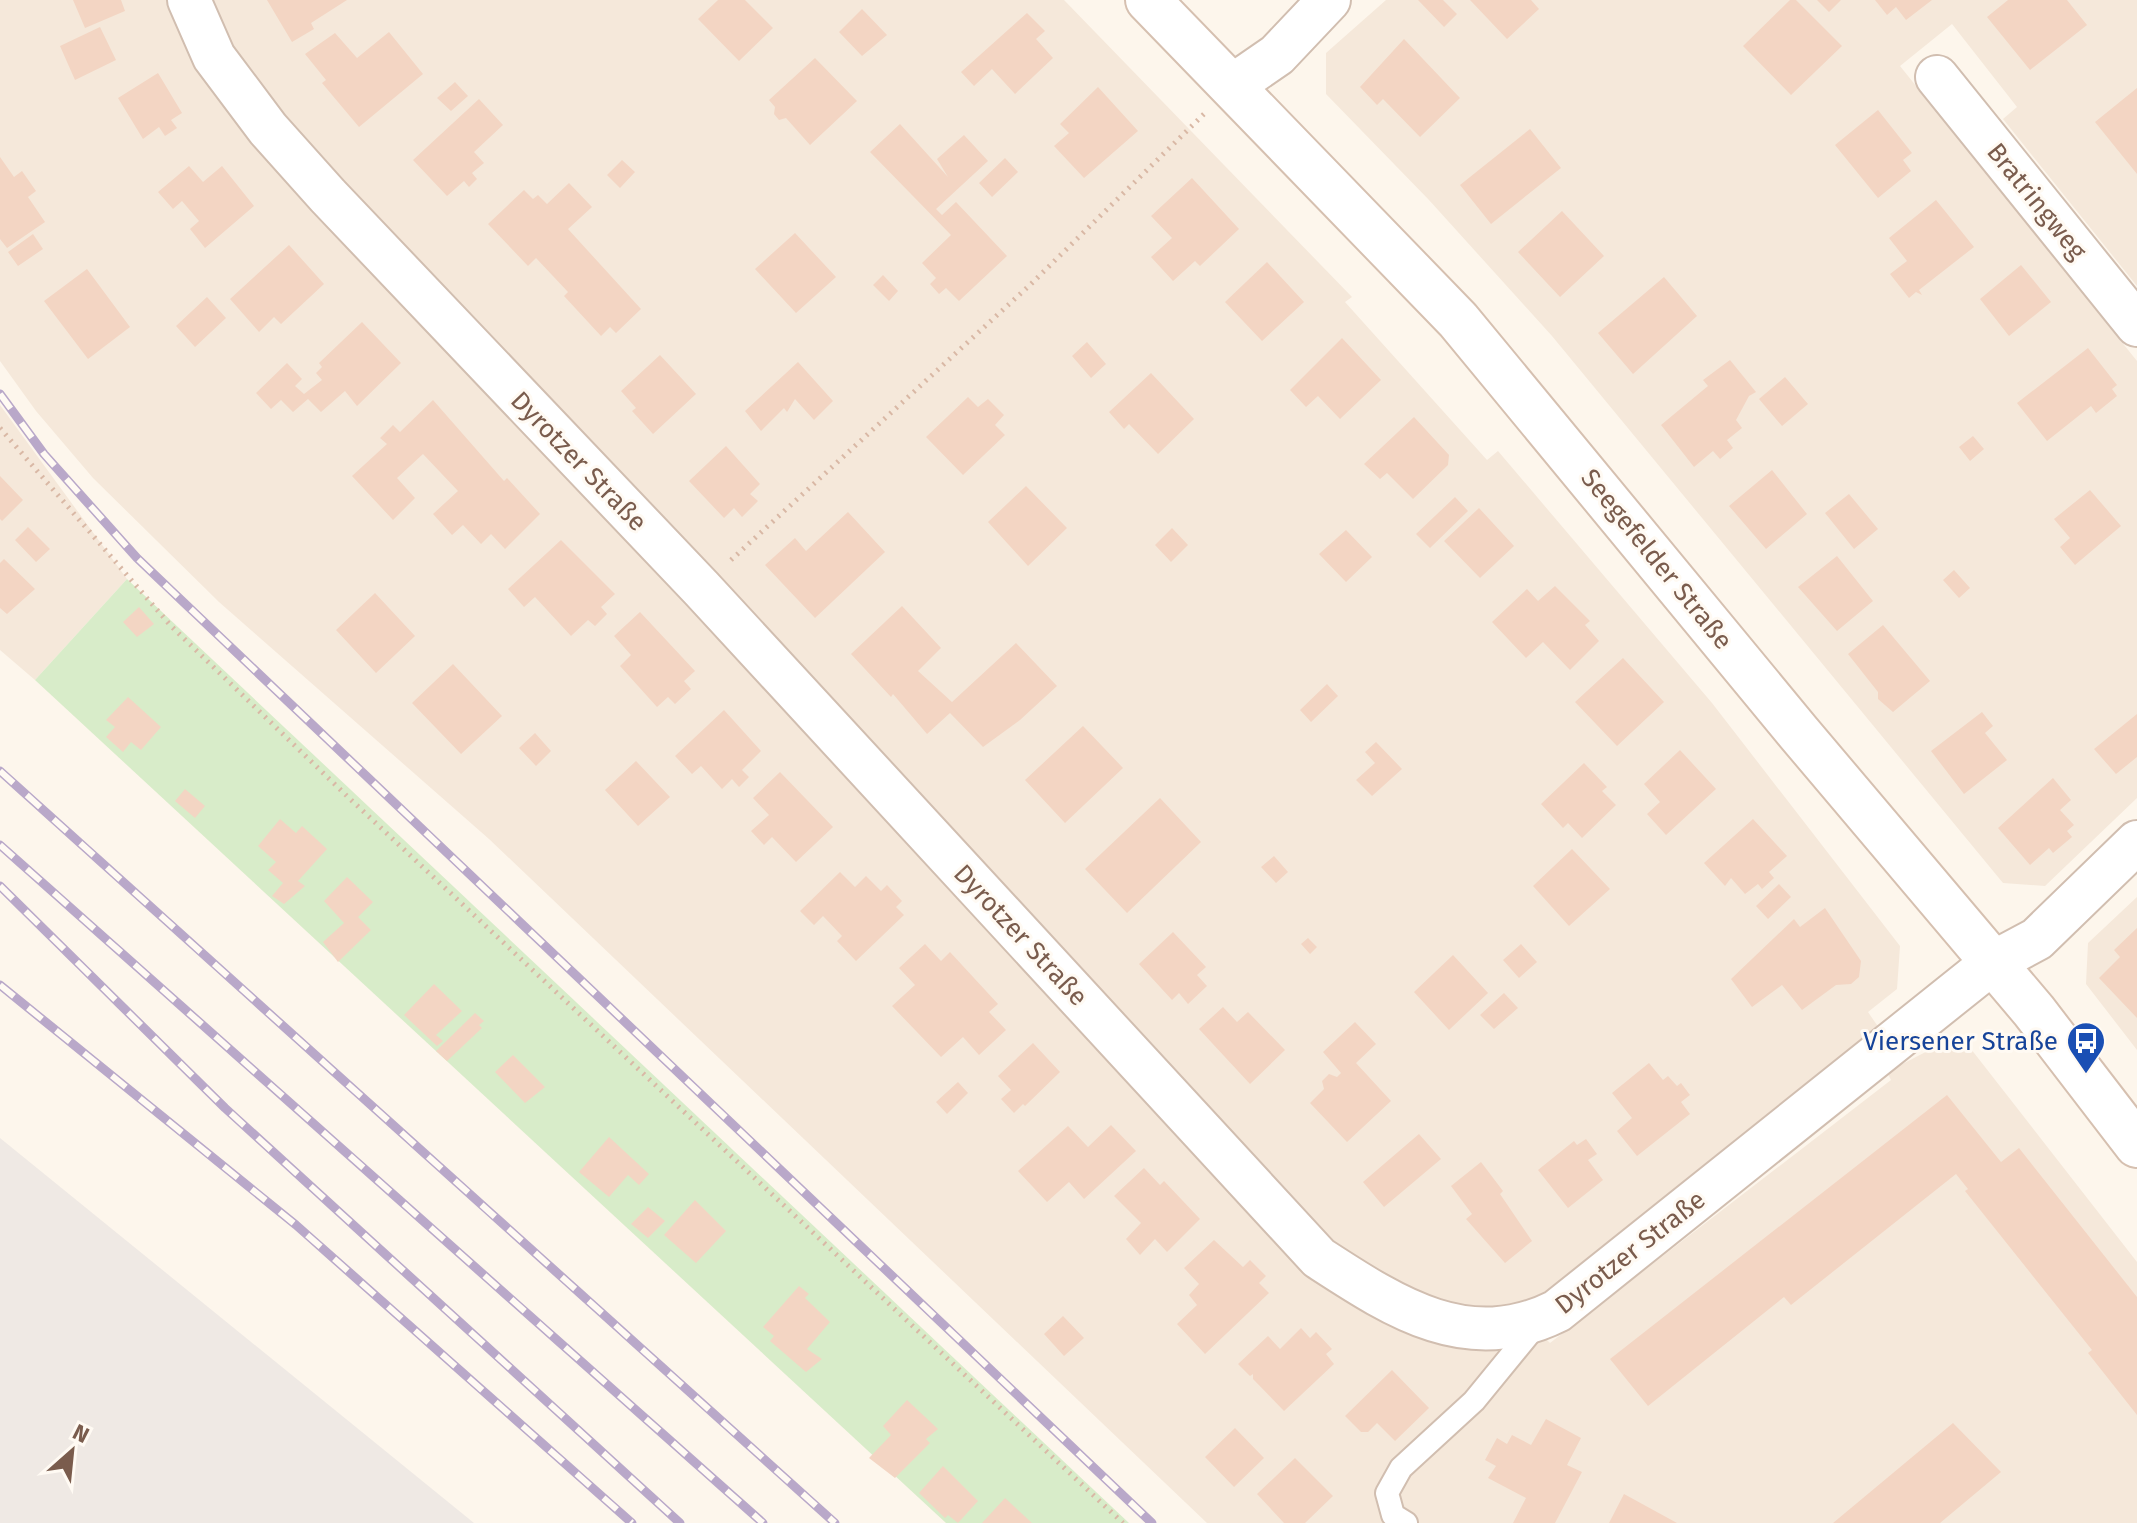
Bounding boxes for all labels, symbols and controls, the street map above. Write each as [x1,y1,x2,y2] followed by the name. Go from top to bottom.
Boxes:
[1980,137,2093,266] street label: Bratringweg
[504,385,653,538] street label: Dyrotzer Straße
[1574,463,1739,656] street label: Seegefelder Straße
[947,858,1094,1012] street label: Dyrotzer Straße
[2065,1020,2107,1075] bus stop icon: Viersener Straße
[1863,1026,2058,1057] place label: Viersener Straße
[1549,1184,1712,1321] street label: Dyrotzer Straße
[32,1411,112,1491] north arrow
[68,1418,93,1449] text: N

